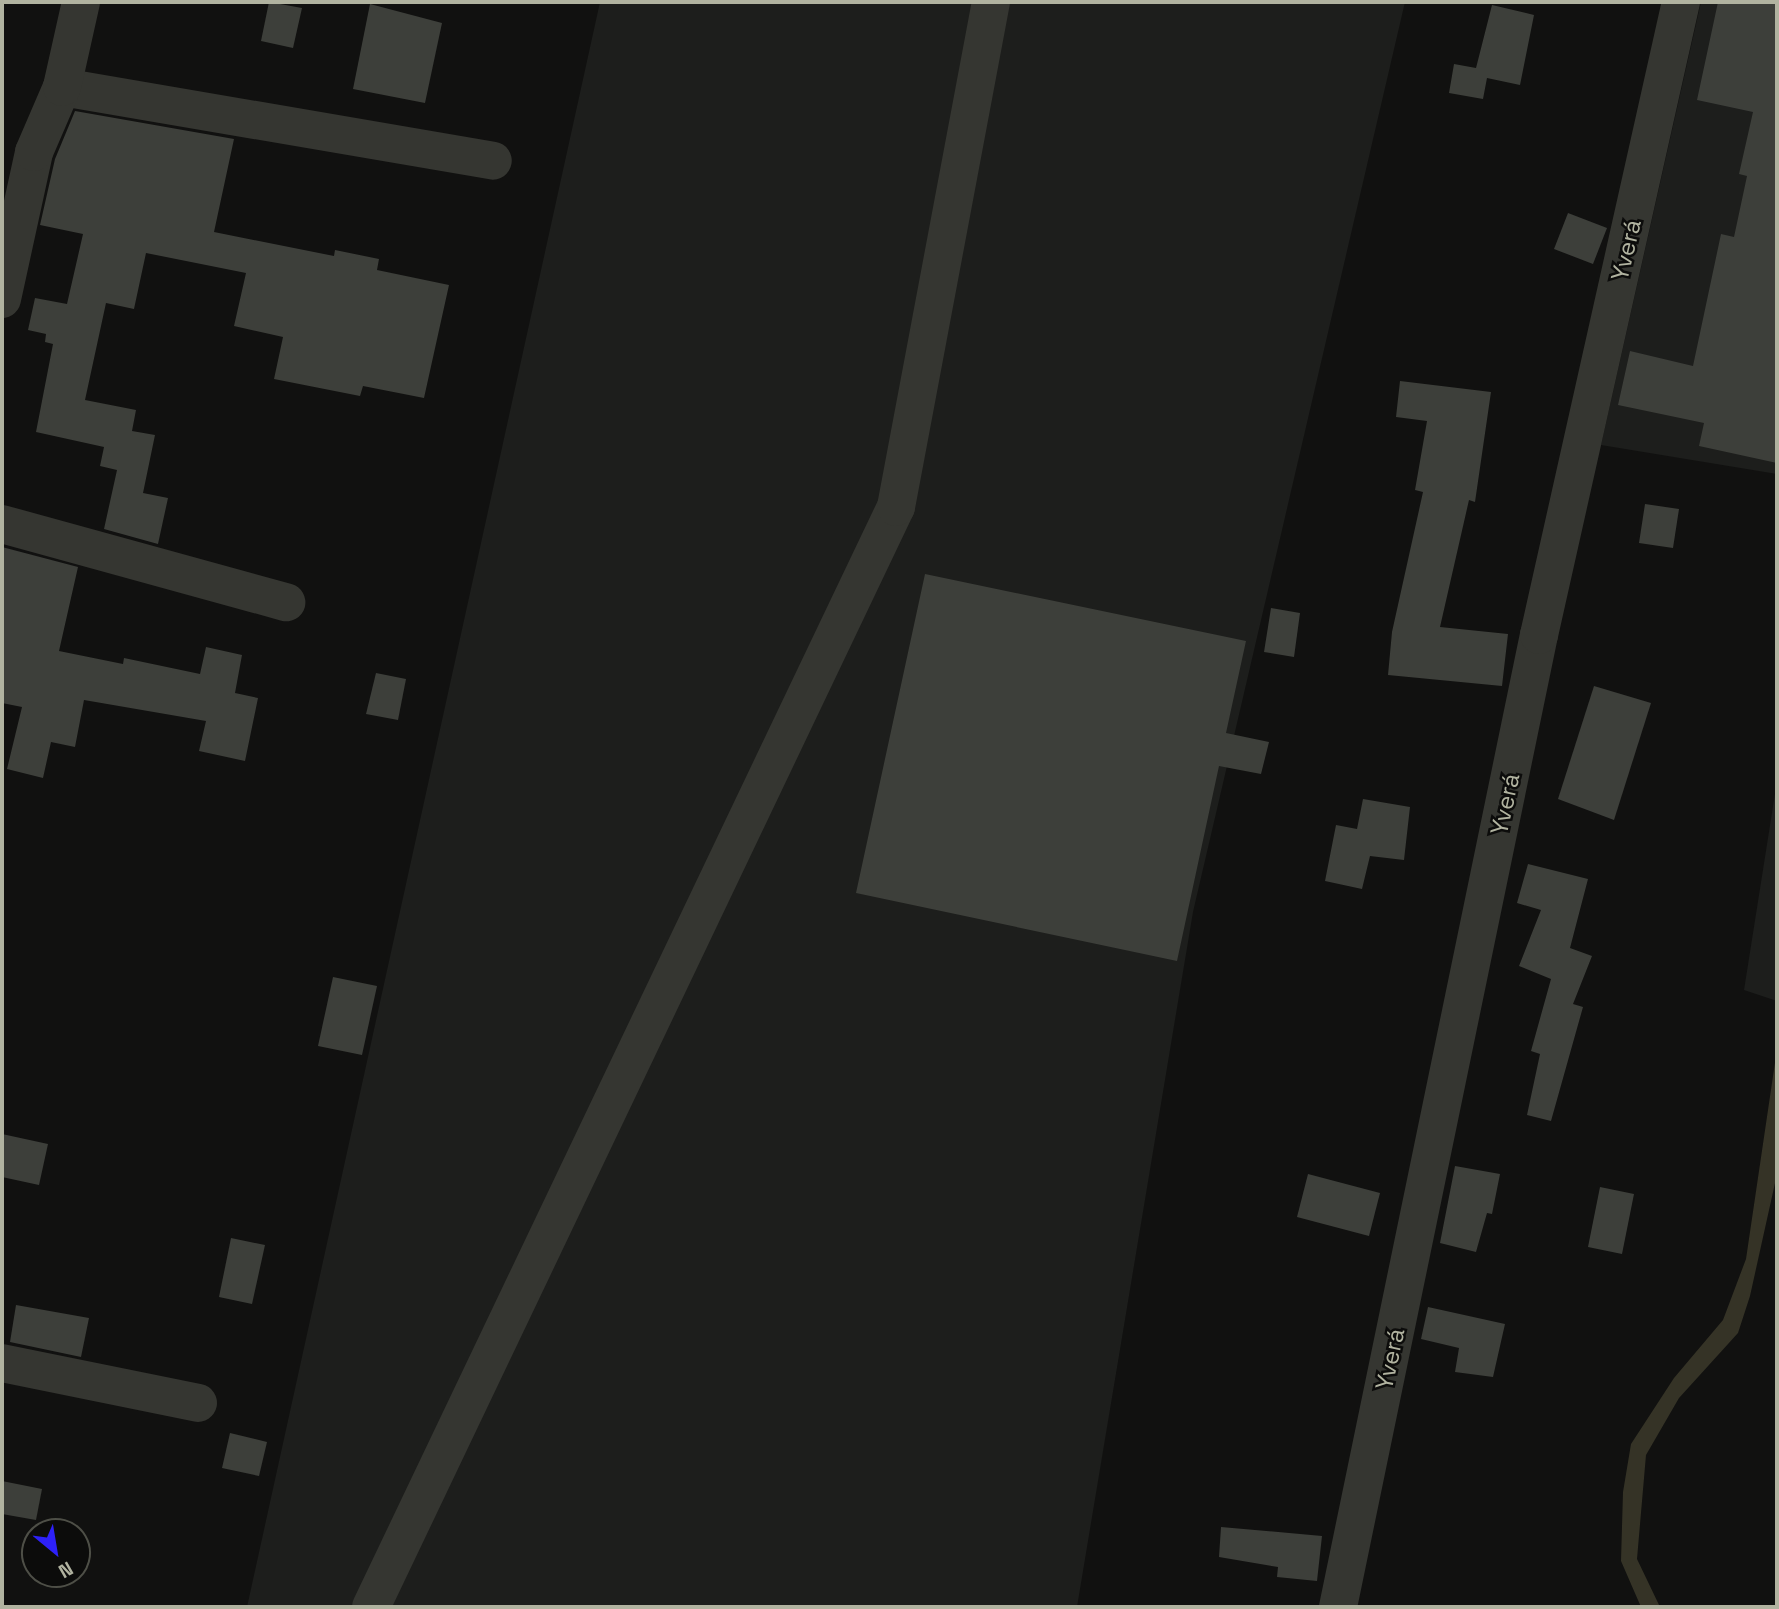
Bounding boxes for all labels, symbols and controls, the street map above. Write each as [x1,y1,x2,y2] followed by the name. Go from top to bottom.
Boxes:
[1605,216,1647,284] street label: Yverá
[1484,771,1526,837] street label: Yverá
[1369,1326,1411,1392] street label: Yverá
[21,1518,91,1588] north arrow
[54,1556,78,1584] text: N

